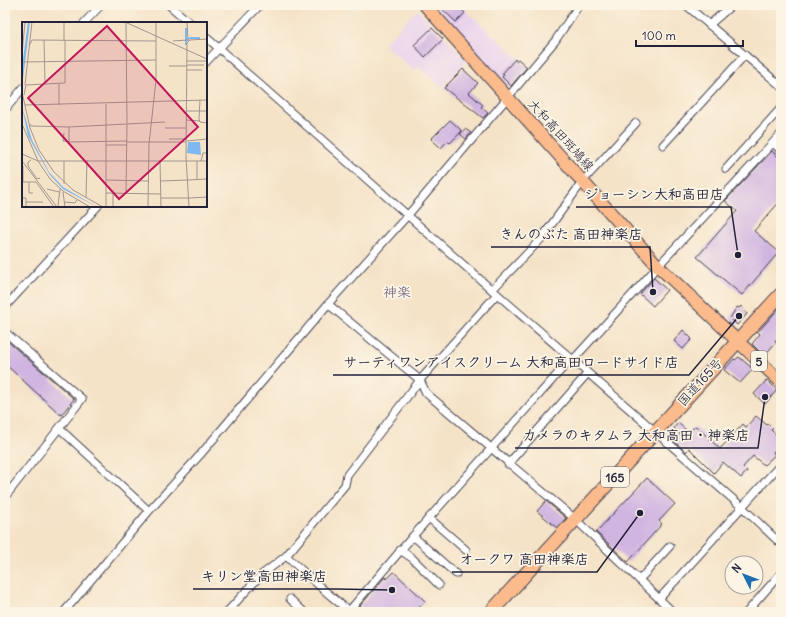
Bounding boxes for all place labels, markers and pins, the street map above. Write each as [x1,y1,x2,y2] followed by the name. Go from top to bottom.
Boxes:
[576,181,731,207] callout: ジョーシン大和高田店
[491,221,650,247] callout: きんのぶた 高田神楽店
[333,349,689,375] callout: サーティワンアイスクリーム 大和高田ロードサイド店
[515,422,758,448] callout: カメラのキタムラ 大和高田・神楽店
[452,546,597,572] callout: オークワ 高田神楽店
[193,563,335,589] callout: キリン堂高田神楽店

